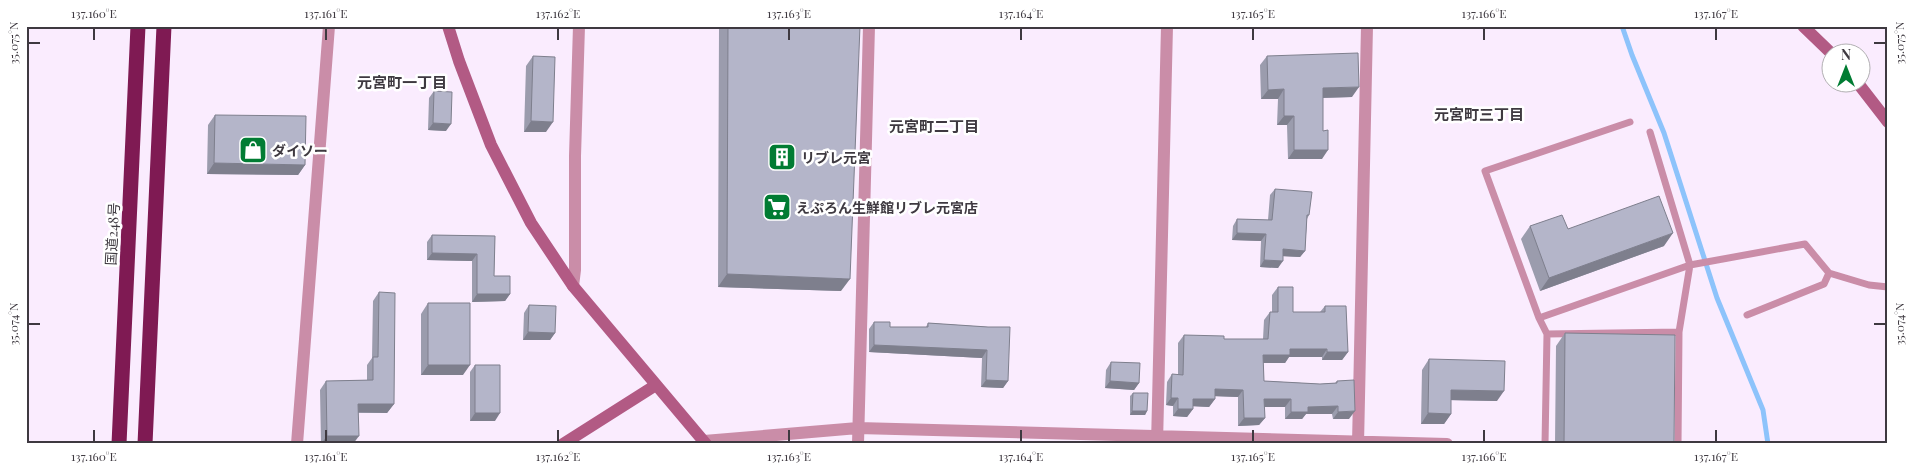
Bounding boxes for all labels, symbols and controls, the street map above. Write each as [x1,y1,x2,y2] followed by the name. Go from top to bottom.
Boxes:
[71,5,117,21] text: 137.160°E
[304,5,348,21] text: 137.161°E
[536,5,580,21] text: 137.162°E
[767,5,811,21] text: 137.163°E
[999,5,1043,21] text: 137.164°E
[1231,5,1275,21] text: 137.165°E
[1461,5,1507,21] text: 137.166°E
[1694,5,1738,21] text: 137.167°E
[5,21,21,64] text: 35.075°N
[1891,21,1907,64] text: 35.075°N
[1822,42,1872,92] north arrow
[1841,45,1851,64] text: N
[357,72,447,92] district label: 元宮町一丁目
[1434,104,1524,124] district label: 元宮町三丁目
[889,116,979,136] district label: 元宮町二丁目
[238,135,268,165] shop icon: ダイソー
[272,141,328,160] place label: ダイソー
[767,142,797,172] building icon: リブレ元宮
[801,148,871,167] place label: リブレ元宮
[762,192,792,222] supermarket icon: えぷろん生鮮館リブレ元宮店
[796,198,978,217] place label: えぷろん生鮮館リブレ元宮店
[101,202,123,266] street label: 国道248号
[5,302,21,346] text: 35.074°N
[1891,302,1907,346] text: 35.074°N
[71,448,117,464] text: 137.160°E
[304,448,348,464] text: 137.161°E
[536,448,580,464] text: 137.162°E
[767,448,811,464] text: 137.163°E
[999,448,1043,464] text: 137.164°E
[1231,448,1275,464] text: 137.165°E
[1461,448,1507,464] text: 137.166°E
[1694,448,1738,464] text: 137.167°E

